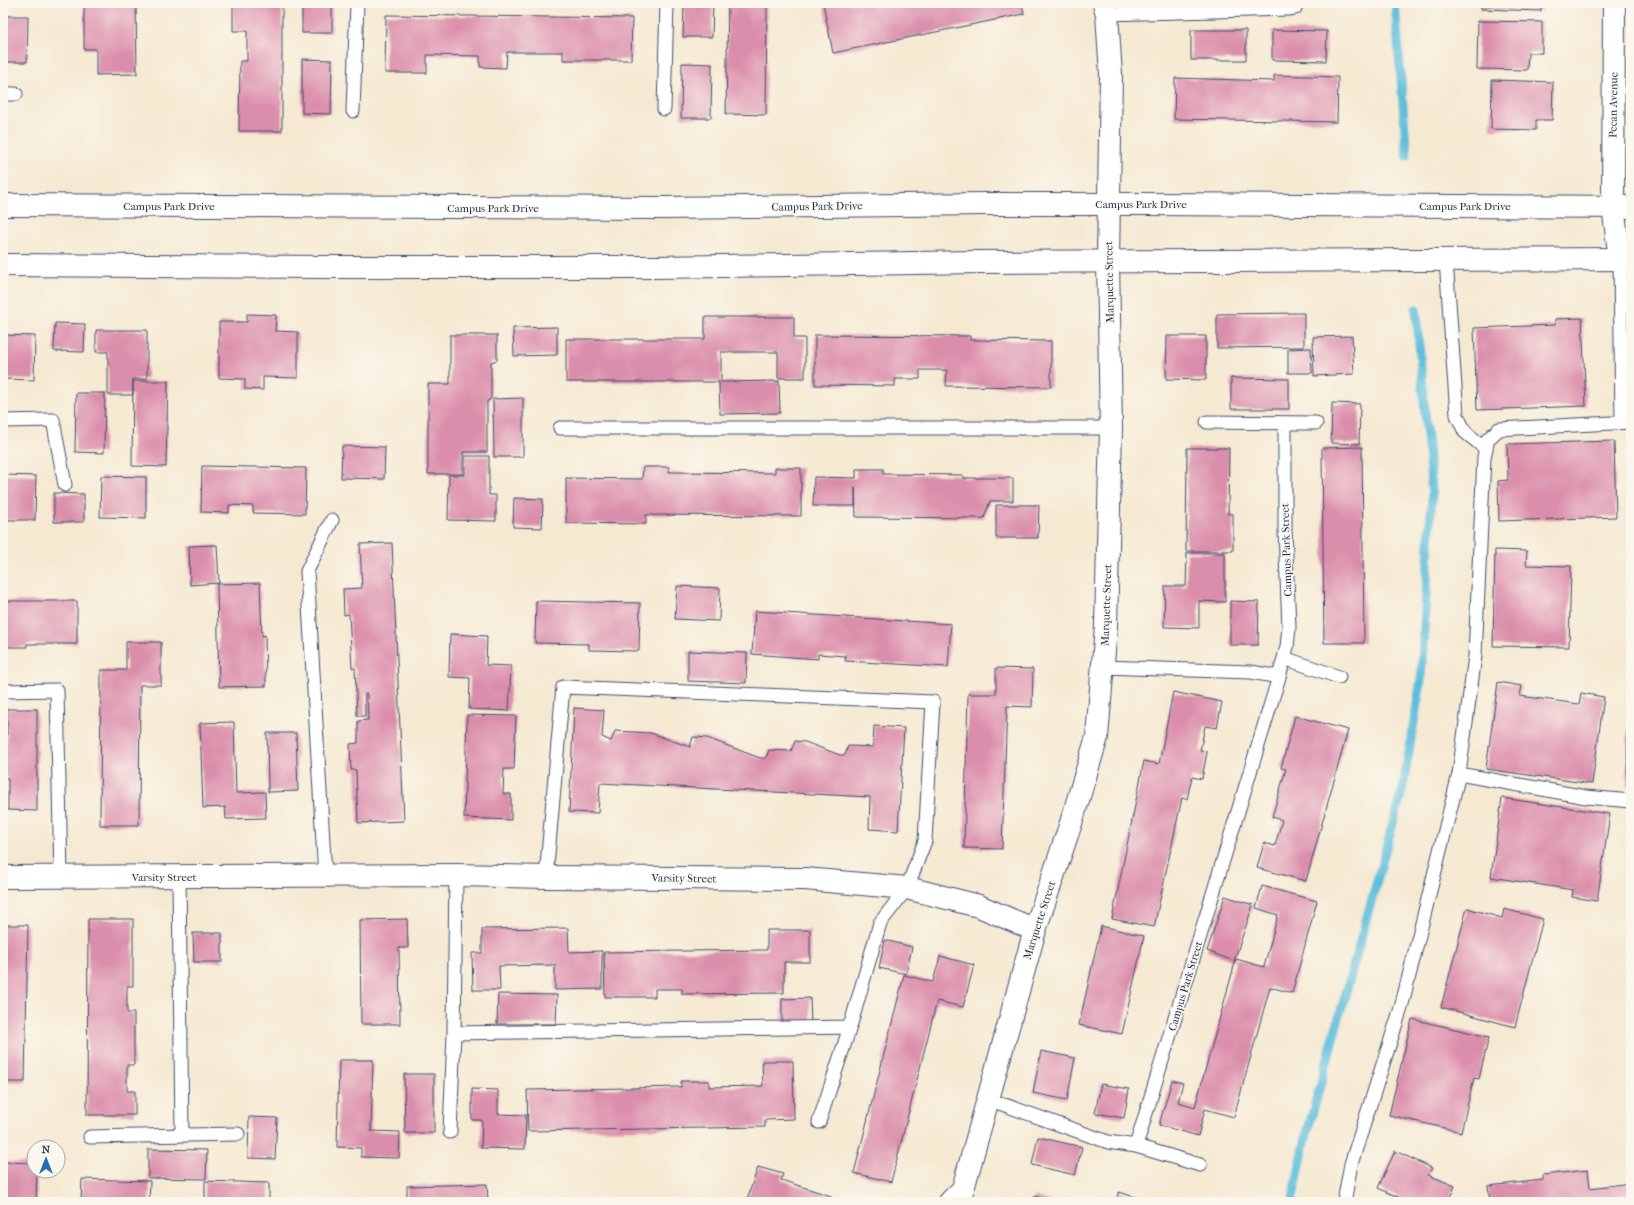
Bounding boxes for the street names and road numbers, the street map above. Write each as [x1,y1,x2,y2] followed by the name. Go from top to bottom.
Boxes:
[1606,71,1621,138] street label: Pecan Avenue
[1095,198,1187,211] street label: Campus Park Drive
[771,199,863,214] street label: Campus Park Drive
[123,200,215,213] street label: Campus Park Drive
[1419,200,1511,213] street label: Campus Park Drive
[447,202,539,215] street label: Campus Park Drive
[1102,241,1117,323] street label: Marquette Street
[1278,503,1295,597] street label: Campus Park Street
[1099,564,1114,646] street label: Marquette Street
[131,871,196,884] street label: Varsity Street
[651,871,716,886] street label: Varsity Street
[1021,879,1058,961] street label: Marquette Street
[1166,940,1205,1033] street label: Campus Park Street

